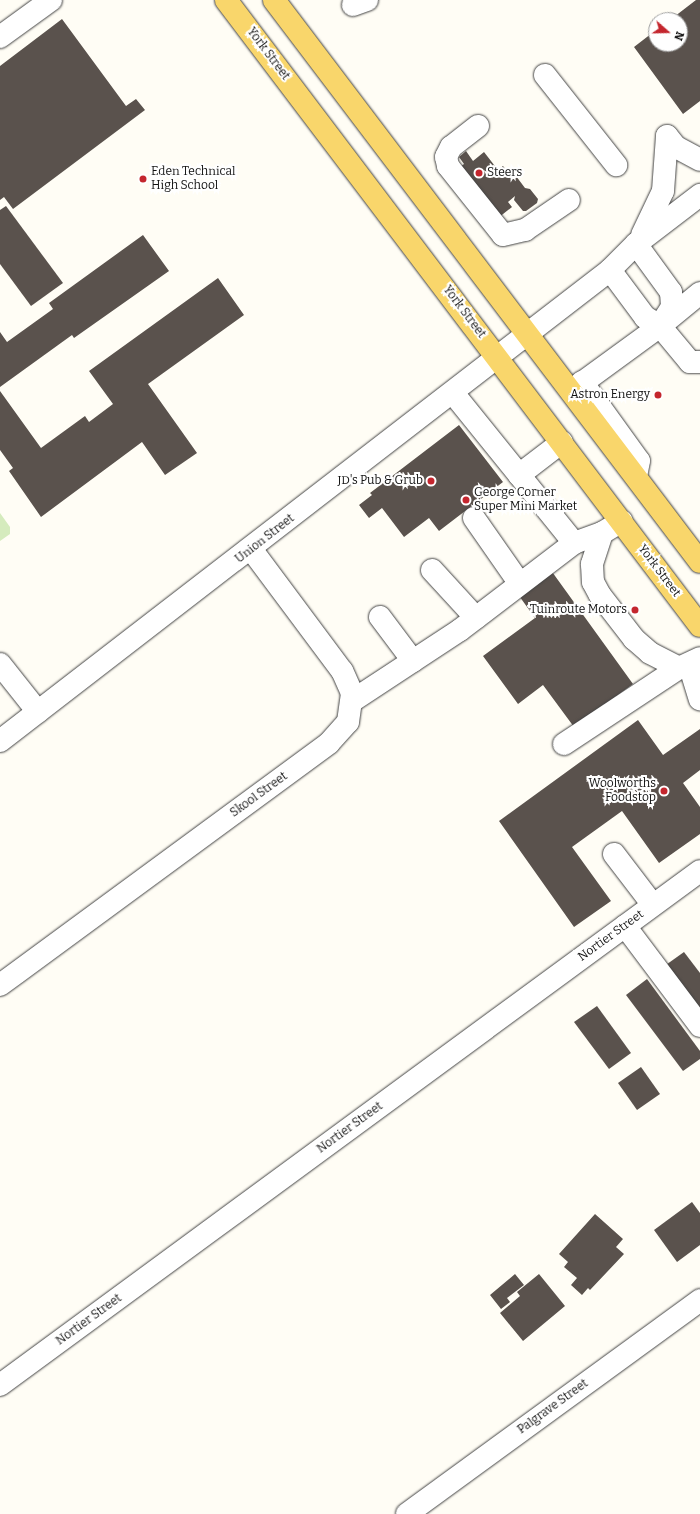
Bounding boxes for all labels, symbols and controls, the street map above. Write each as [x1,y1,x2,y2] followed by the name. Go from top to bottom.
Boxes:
[648,12,688,52] north arrow
[244,25,292,83] street label: York Street
[671,30,686,42] text: N
[151,165,235,193] place label: Eden Technical High School
[487,166,522,180] place label: Steers
[474,168,484,178] marker: Steers
[138,174,148,184] marker: Eden Technical High School
[440,283,488,341] street label: York Street
[570,388,650,402] place label: Astron Energy
[653,390,663,400] marker: Astron Energy
[338,474,423,488] place label: JD's Pub & Grub
[426,476,436,486] marker: JD's Pub & Grub
[474,486,577,514] place label: George Corner Super Mini Market
[461,495,471,505] marker: George Corner Super Mini Market
[233,511,297,567] street label: Union Street
[635,542,683,600] street label: York Street
[530,603,627,617] place label: Tuinroute Motors
[630,605,640,615] marker: Tuinroute Motors
[228,769,290,821] street label: Skool Street
[589,777,656,805] place label: Woolworths Foodstop
[659,786,669,796] marker: Woolworths Foodstop
[575,907,647,965] street label: Nortier Street
[314,1099,386,1157] street label: Nortier Street
[53,1291,125,1349] street label: Nortier Street
[515,1377,591,1437] street label: Palgrave Street

